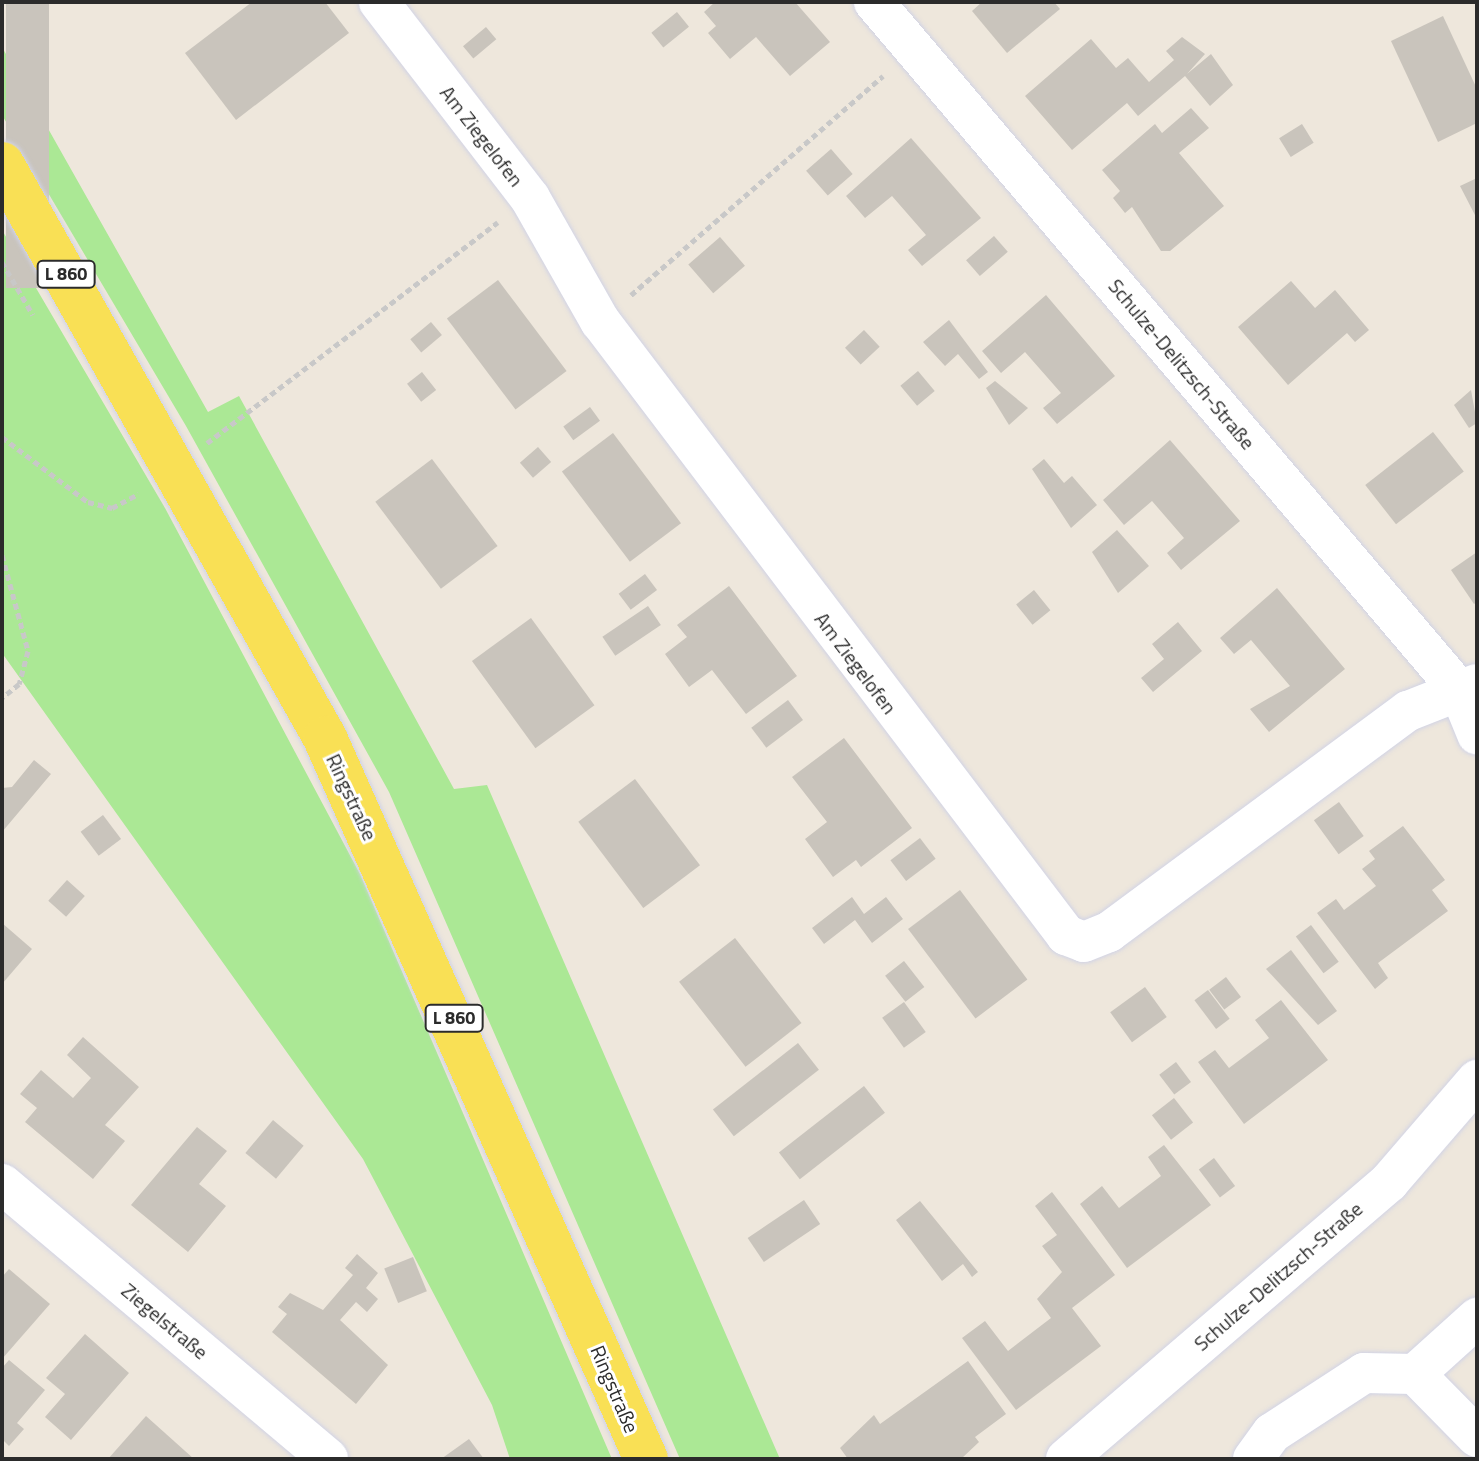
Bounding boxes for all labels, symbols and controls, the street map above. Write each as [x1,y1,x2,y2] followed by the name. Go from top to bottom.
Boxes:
[435,81,529,191] street label: Am Ziegelofen
[36,260,96,288] road number: L 860
[1104,274,1260,454] street label: Schulze-Delitzsch-Straße
[810,607,902,719] street label: Am Ziegelofen
[322,750,382,844] street label: Ringstraße
[424,1004,484,1032] road number: L 860
[1189,1197,1367,1355] street label: Schulze-Delitzsch-Straße
[117,1278,213,1364] street label: Ziegelstraße
[586,1342,644,1436] street label: Ringstraße

